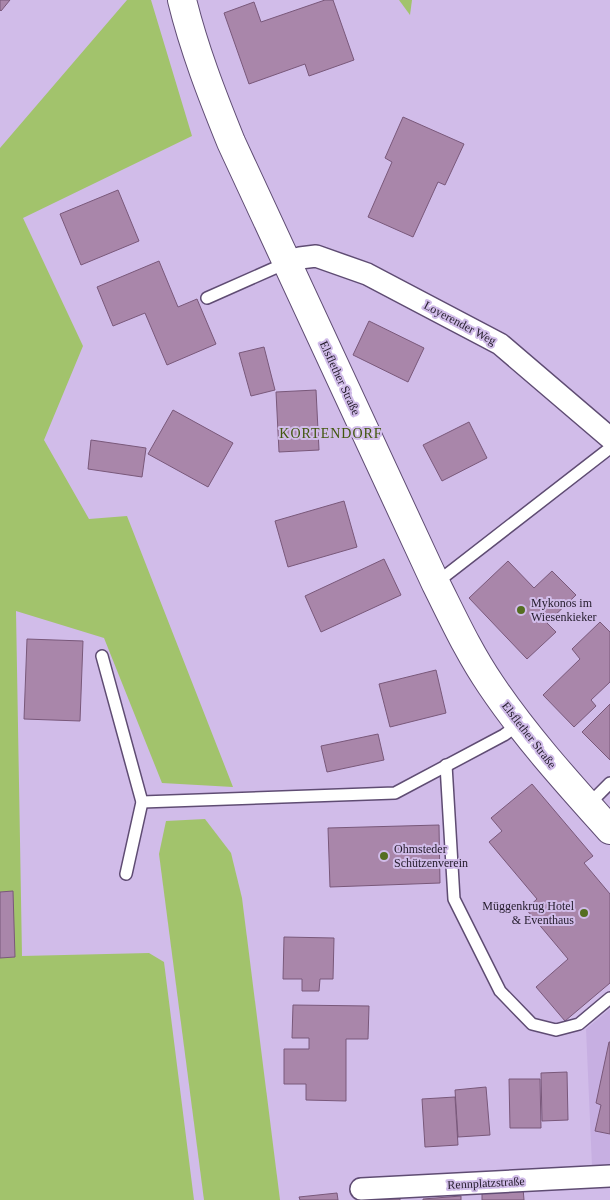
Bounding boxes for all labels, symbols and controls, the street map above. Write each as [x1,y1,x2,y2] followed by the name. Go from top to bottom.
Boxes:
[421,298,499,348] street label: Loyerender Weg
[317,339,363,417] street label: Elsflether Straße
[279,426,383,441] district label: KORTENDORF
[531,596,596,624] place label: Mykonos im Wiesenkieker
[515,604,527,616] marker: Mykonos im Wiesenkieker
[499,699,559,771] street label: Elsflether Straße
[394,842,468,870] place label: Ohmsteder Schützenverein
[378,850,390,862] marker: Ohmsteder Schützenverein
[482,899,575,927] place label: Müggenkrug Hotel & Eventhaus
[578,907,590,919] marker: Müggenkrug Hotel & Eventhaus
[447,1174,525,1192] street label: Rennplatzstraße

